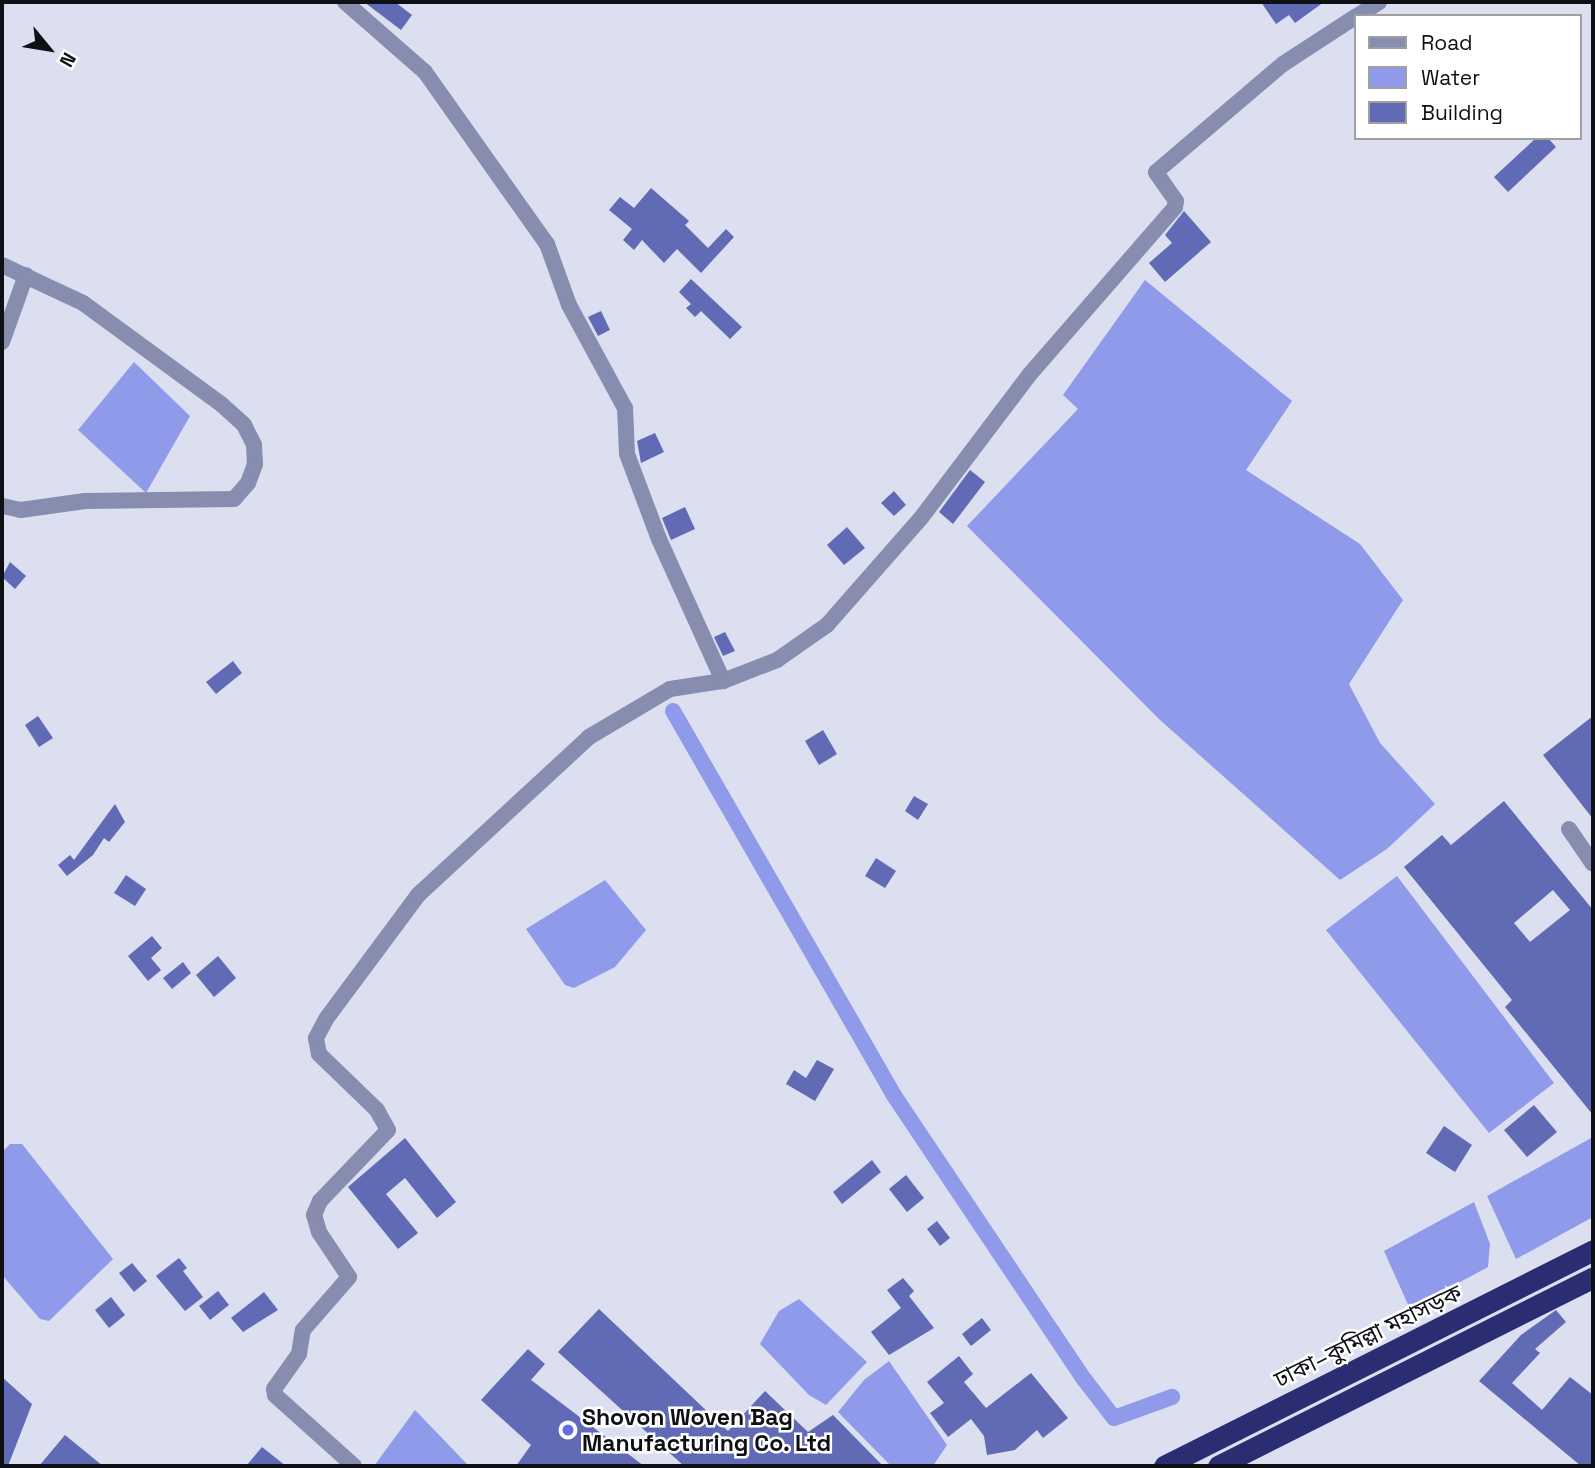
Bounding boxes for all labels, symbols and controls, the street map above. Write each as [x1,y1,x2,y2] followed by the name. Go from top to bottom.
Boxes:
[14,14,84,84] north arrow
[1354,14,1581,140] legend
[1421,29,1473,56] text: Road
[54,48,82,72] text: N
[1421,64,1480,91] text: Water
[1421,99,1503,126] text: Building
[1270,1279,1466,1393] street label: ঢাকা–কুমিল্লা মহাসড়ক
[582,1403,832,1457] place label: Shovon Woven Bag Manufacturing Co. Ltd
[560,1422,576,1438] marker: Shovon Woven Bag Manufacturing Co. Ltd

